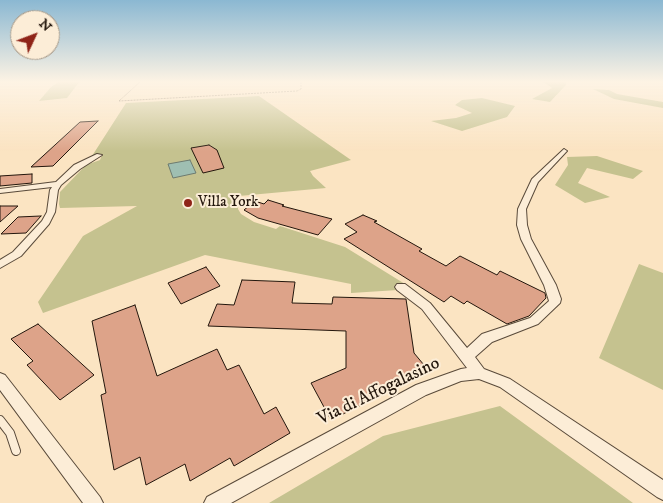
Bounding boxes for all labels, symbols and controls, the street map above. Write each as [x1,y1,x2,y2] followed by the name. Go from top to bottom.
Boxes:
[10,10,60,60] north arrow
[35,15,56,36] text: N
[198,194,259,212] place label: Villa York
[182,197,194,209] marker: Villa York
[314,353,444,431] street label: Via di Affogalasino

